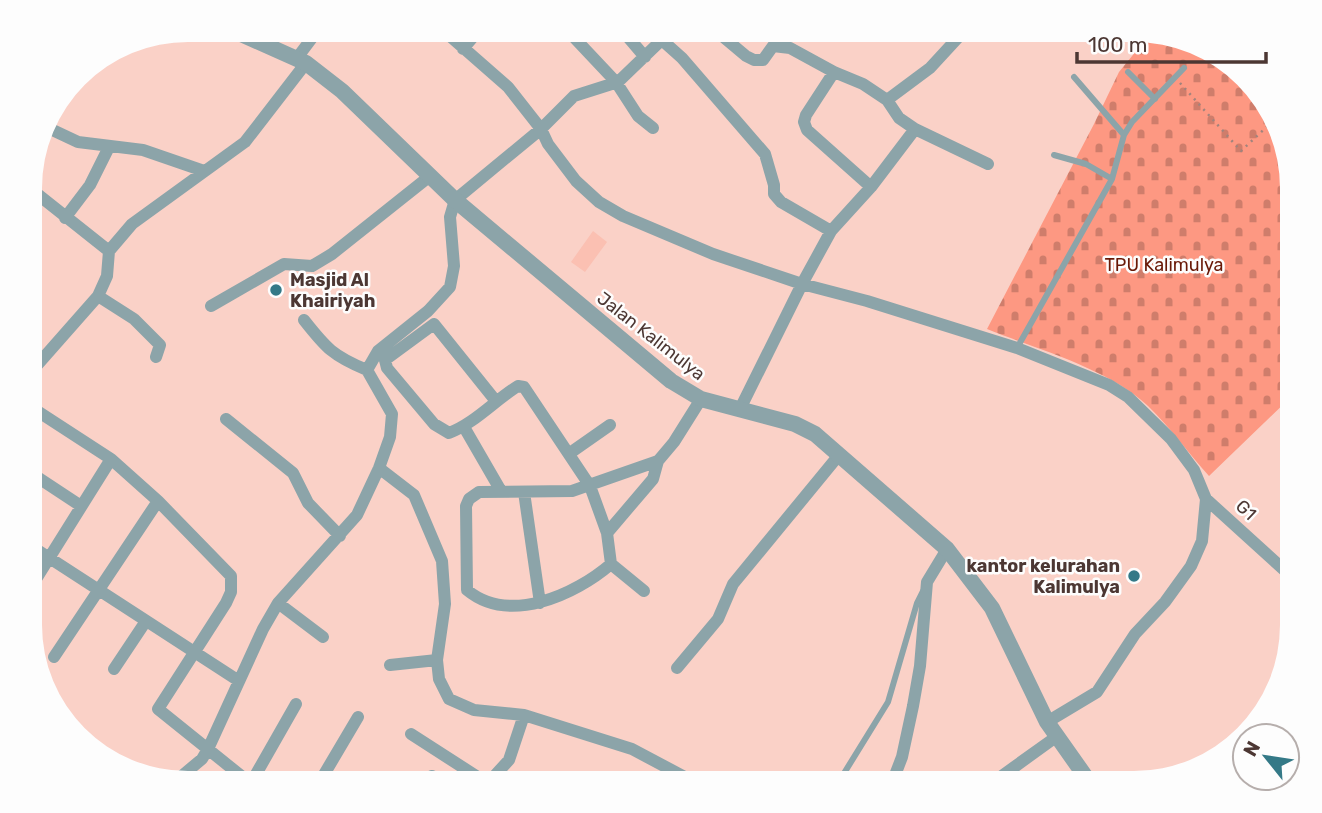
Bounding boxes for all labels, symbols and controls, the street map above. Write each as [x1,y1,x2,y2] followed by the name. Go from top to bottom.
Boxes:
[1077,21,1266,65] scale bar
[1088,32,1147,57] text: 100 m
[1104,254,1224,276] park label: TPU Kalimulya
[290,269,375,312] place label: Masjid Al Khairiyah
[268,282,284,298] marker: Masjid Al Khairiyah
[593,287,709,385] street label: Jalan Kalimulya
[1231,495,1261,525] street label: G1
[966,555,1120,598] place label: kantor kelurahan Kalimulya
[1126,568,1142,584] marker: kantor kelurahan Kalimulya
[1231,722,1301,792] north arrow
[1238,737,1265,760] text: N

